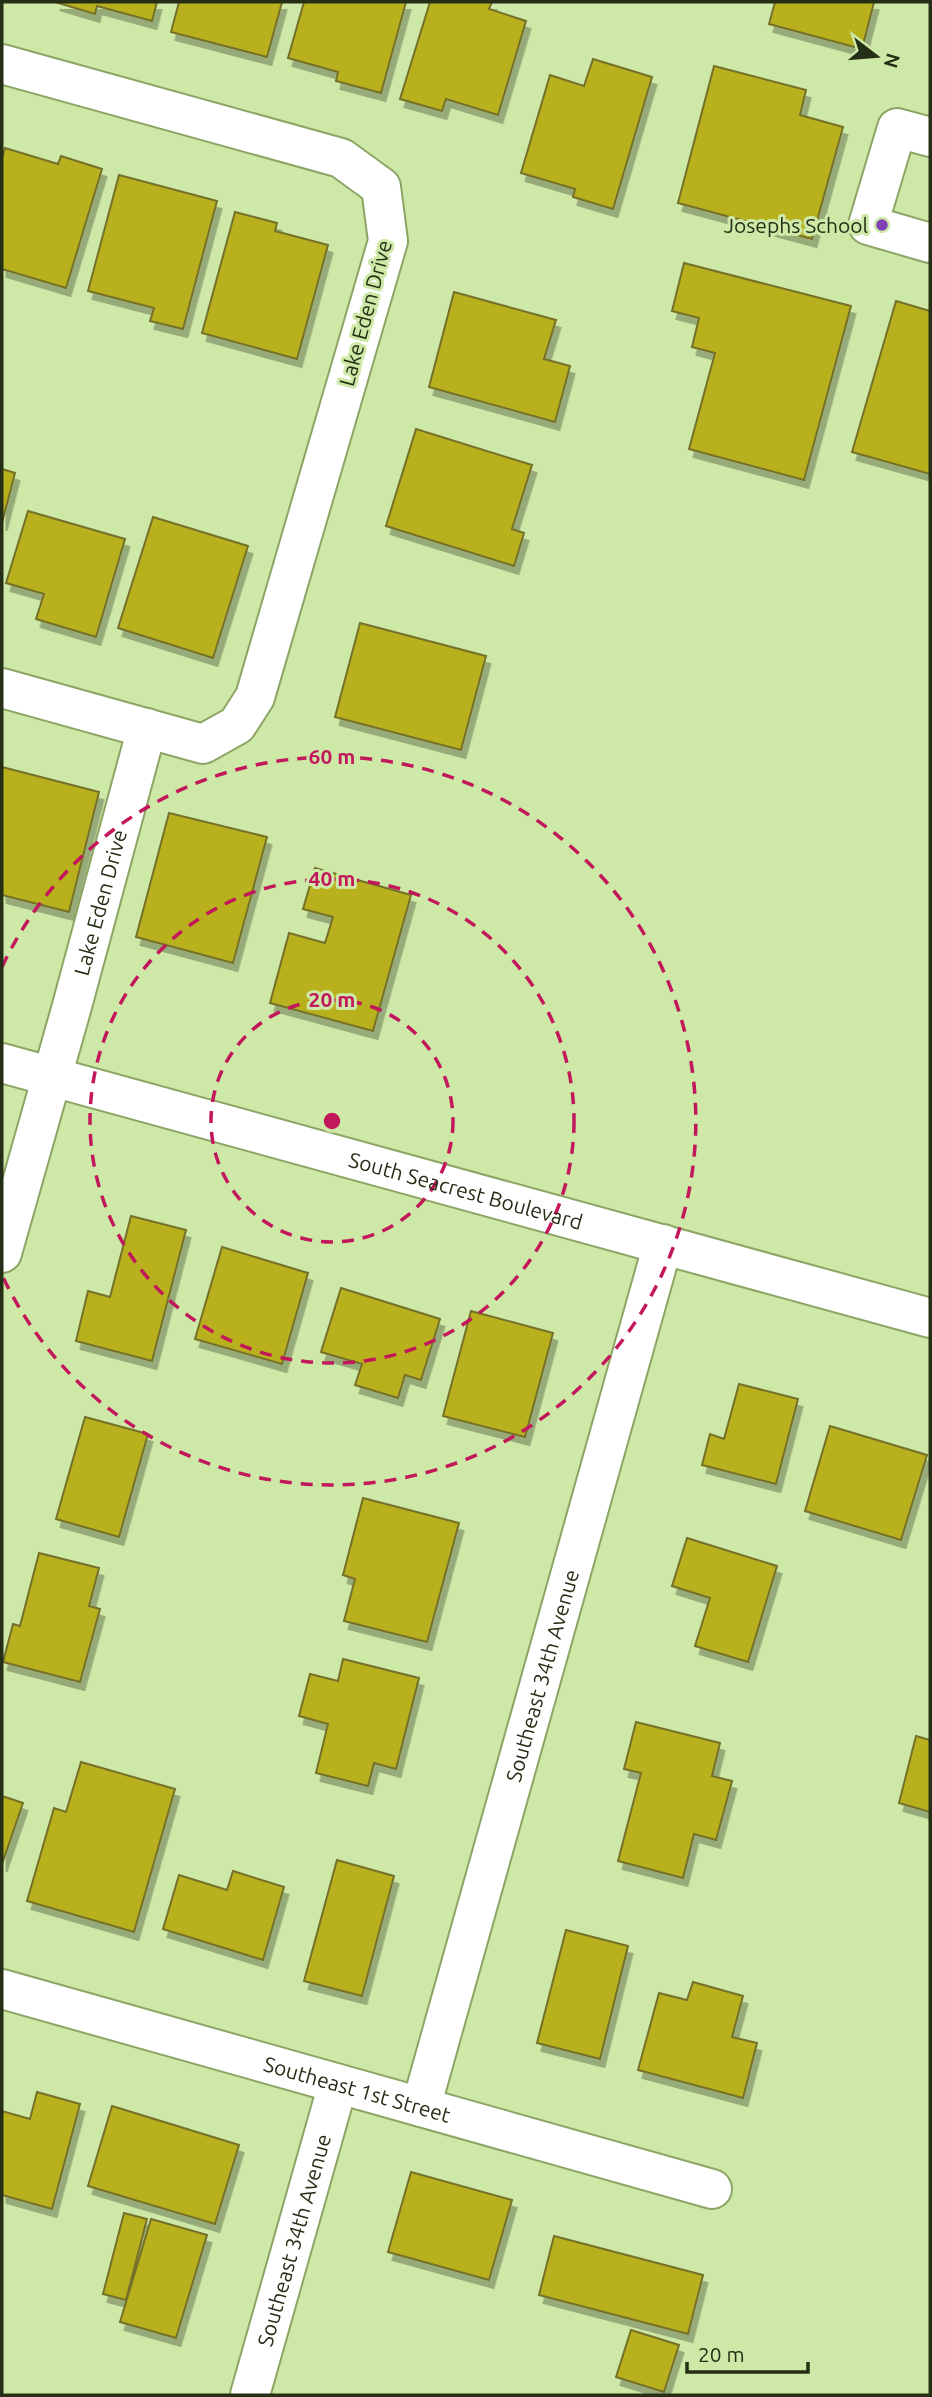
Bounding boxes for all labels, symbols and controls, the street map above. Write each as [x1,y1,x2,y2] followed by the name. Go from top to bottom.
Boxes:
[841,21,911,91] north arrow
[880,51,905,71] text: N
[724,213,868,237] place label: Josephs School
[874,217,890,233] marker: Josephs School
[334,237,396,389] street label: Lake Eden Drive
[309,744,355,768] text: 60 m
[69,827,131,978] street label: Lake Eden Drive
[309,866,355,890] text: 40 m
[309,987,355,1011] text: 20 m
[320,1109,344,1133] centre of rings
[346,1147,585,1234] street label: South Seacrest Boulevard
[501,1567,583,1785] street label: Southeast 34th Avenue
[261,2051,453,2127] street label: Southeast 1st Street
[252,2131,335,2349] street label: Southeast 34th Avenue
[687,2330,808,2374] scale bar
[698,2342,745,2366] text: 20 m

